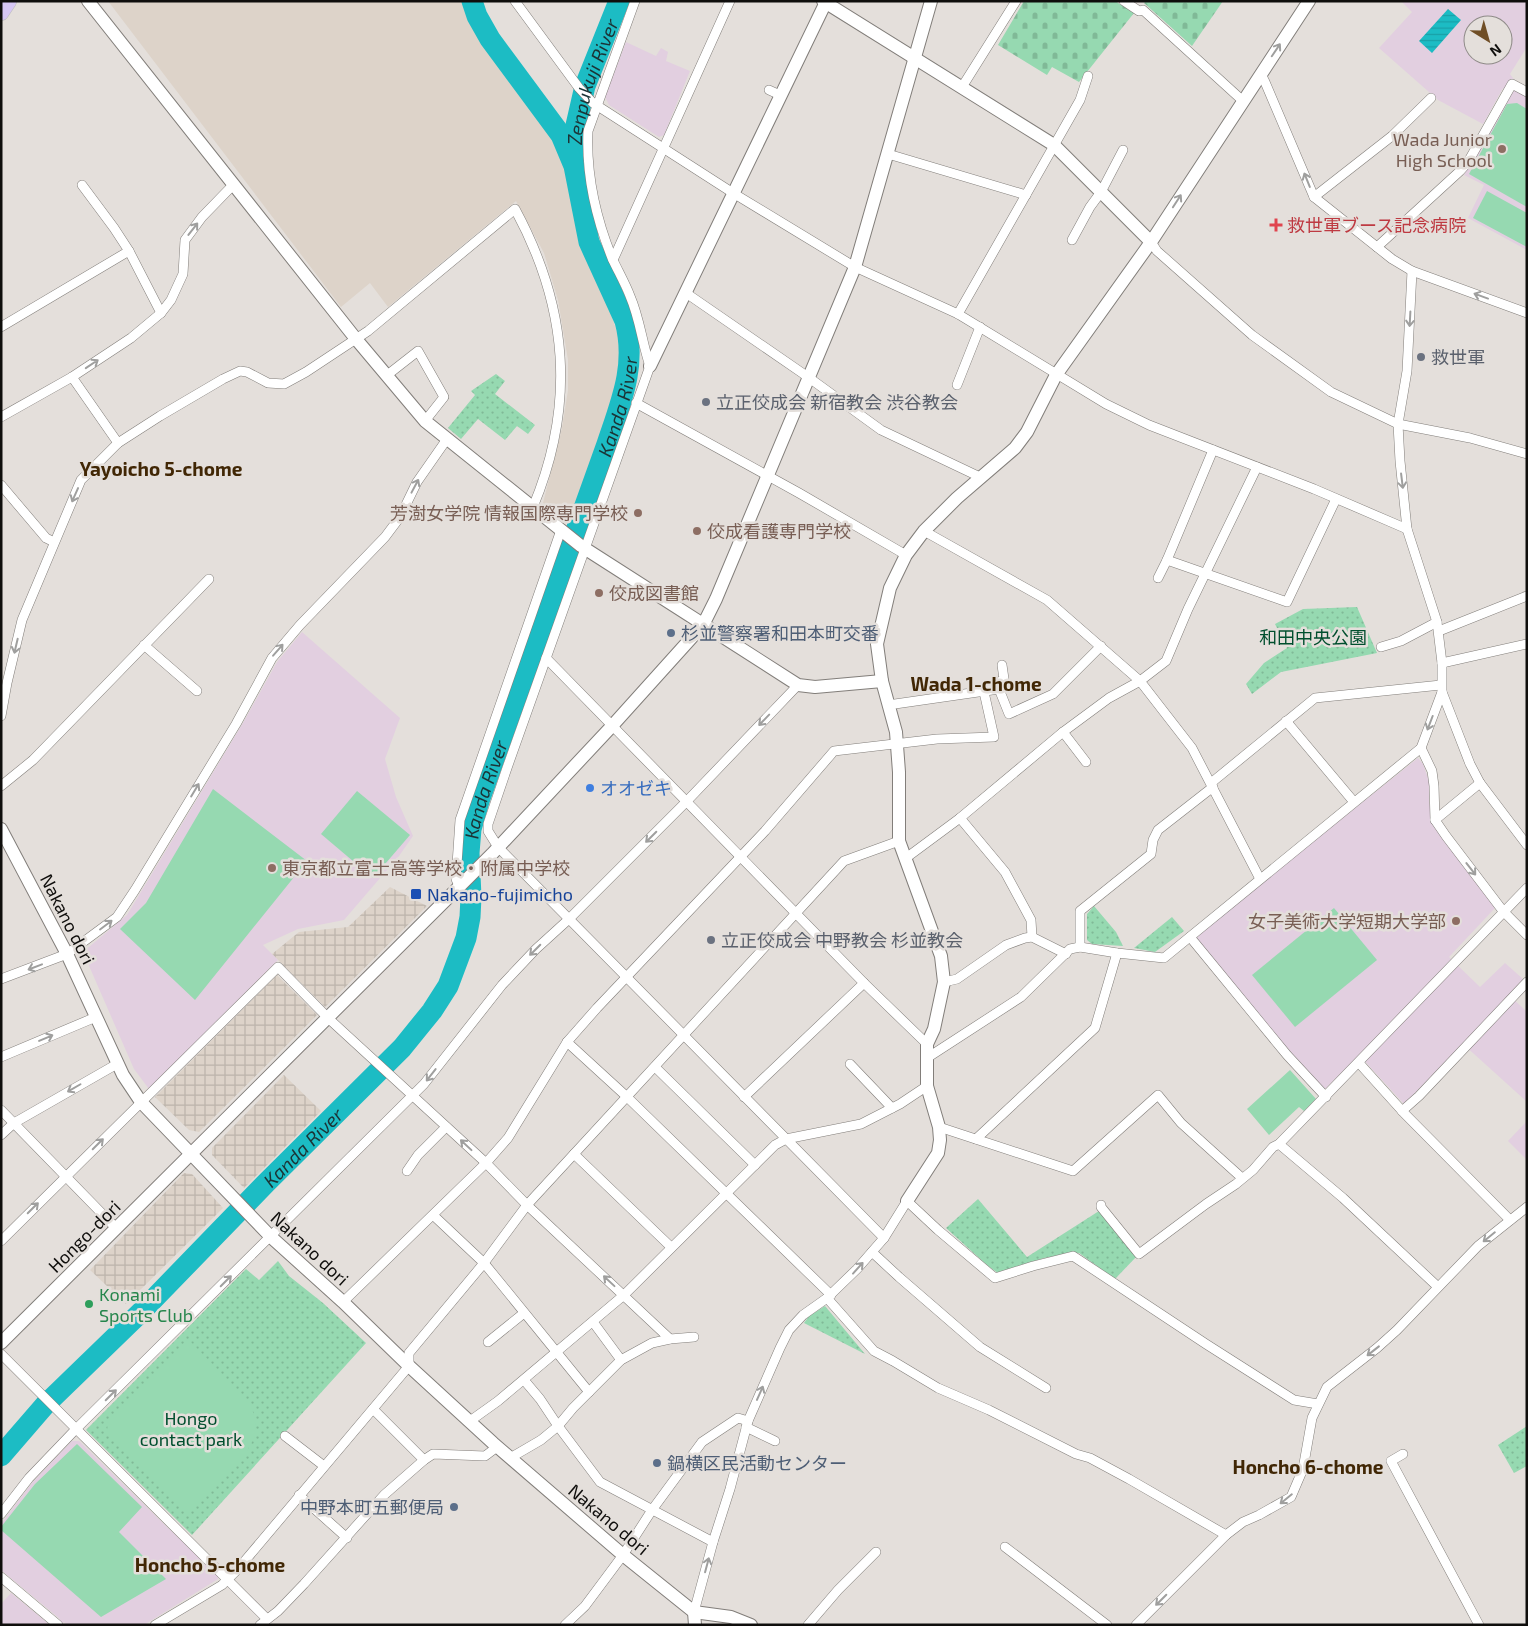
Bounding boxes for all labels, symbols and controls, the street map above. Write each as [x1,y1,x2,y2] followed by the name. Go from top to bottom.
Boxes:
[563,15,623,145] water label: Zenpukuji River
[1463,15,1513,65] north arrow
[1487,41,1505,61] text: N
[1272,44,1282,58] one-way arrow
[1393,128,1493,171] place label: Wada Junior High School
[1496,143,1508,155] marker: Wada Junior High School
[1301,173,1311,188] one-way arrow
[1173,194,1183,208] one-way arrow
[1287,214,1466,236] place label: 救世軍ブース記念病院
[1269,218,1283,232] marker: 救世軍ブース記念病院
[188,222,199,235] one-way arrow
[1474,291,1489,300] one-way arrow
[1405,311,1414,327] one-way arrow
[1431,346,1485,368] place label: 救世軍
[1415,351,1427,363] marker: 救世軍
[592,355,641,459] water label: Kanda River
[84,359,98,369] one-way arrow
[716,391,958,413] place label: 立正佼成会 新宿教会 渋谷教会
[700,396,712,408] marker: 立正佼成会 新宿教会 渋谷教会
[80,457,243,481] district label: Yayoicho 5-chome
[1397,473,1407,489] one-way arrow
[410,479,420,494] one-way arrow
[69,487,79,502] one-way arrow
[390,502,628,524] place label: 芳澍女学院 情報国際専門学校
[632,507,644,519] marker: 芳澍女学院 情報国際専門学校
[707,520,851,542] place label: 佼成看護専門学校
[691,525,703,537] marker: 佼成看護専門学校
[609,582,699,604] place label: 佼成図書館
[593,587,605,599] marker: 佼成図書館
[681,622,879,644] place label: 杉並警察署和田本町交番
[1259,626,1367,648] park label: 和田中央公園
[665,627,677,639] marker: 杉並警察署和田本町交番
[11,638,20,654] one-way arrow
[272,644,284,657] one-way arrow
[910,672,1042,695] district label: Wada 1-chome
[758,714,770,727] one-way arrow
[1425,715,1434,730] one-way arrow
[459,736,512,840] water label: Kanda River
[600,777,672,799] place label: オオゼキ
[584,782,596,794] marker: オオゼキ
[191,783,201,797] one-way arrow
[645,831,657,843] one-way arrow
[282,857,570,879] place label: 東京都立富士高等学校・附属中学校
[266,862,278,874] marker: 東京都立富士高等学校・附属中学校
[1466,862,1476,876] one-way arrow
[36,870,100,968] street label: Nakano dori
[427,883,573,905] place label: Nakano-fujimicho
[409,887,423,901] marker: Nakano-fujimicho
[1248,910,1446,932] place label: 女子美術大学短期大学部
[1450,915,1462,927] marker: 女子美術大学短期大学部
[99,919,112,930] one-way arrow
[721,929,963,951] place label: 立正佼成会 中野教会 杉並教会
[705,934,717,946] marker: 立正佼成会 中野教会 杉並教会
[529,944,541,956] one-way arrow
[27,963,43,972] one-way arrow
[38,1032,53,1042] one-way arrow
[425,1068,436,1081] one-way arrow
[68,1083,82,1093] one-way arrow
[258,1102,347,1191] water label: Kanda River
[91,1138,104,1150] one-way arrow
[460,1140,473,1151] one-way arrow
[43,1195,125,1277] street label: Hongo-dori
[27,1203,39,1215] one-way arrow
[266,1206,354,1290] street label: Nakano dori
[1482,1232,1495,1243] one-way arrow
[852,1262,863,1275] one-way arrow
[220,1275,232,1287] one-way arrow
[603,1276,616,1287] one-way arrow
[99,1283,193,1326] place label: Konami Sports Club
[83,1298,95,1310] marker: Konami Sports Club
[1366,1345,1379,1356] one-way arrow
[756,1386,765,1401] one-way arrow
[104,1389,117,1401] one-way arrow
[140,1407,242,1450] park label: Hongo contact park
[667,1452,847,1474] place label: 鍋横区民活動センター
[1233,1455,1384,1478] district label: Honcho 6-chome
[651,1457,663,1469] marker: 鍋横区民活動センター
[564,1479,654,1559] street label: Nakano dori
[1280,1494,1293,1505] one-way arrow
[300,1496,444,1518] place label: 中野本町五郵便局
[448,1501,460,1513] marker: 中野本町五郵便局
[135,1553,285,1576] district label: Honcho 5-chome
[703,1558,712,1574] one-way arrow
[1155,1594,1168,1606] one-way arrow

